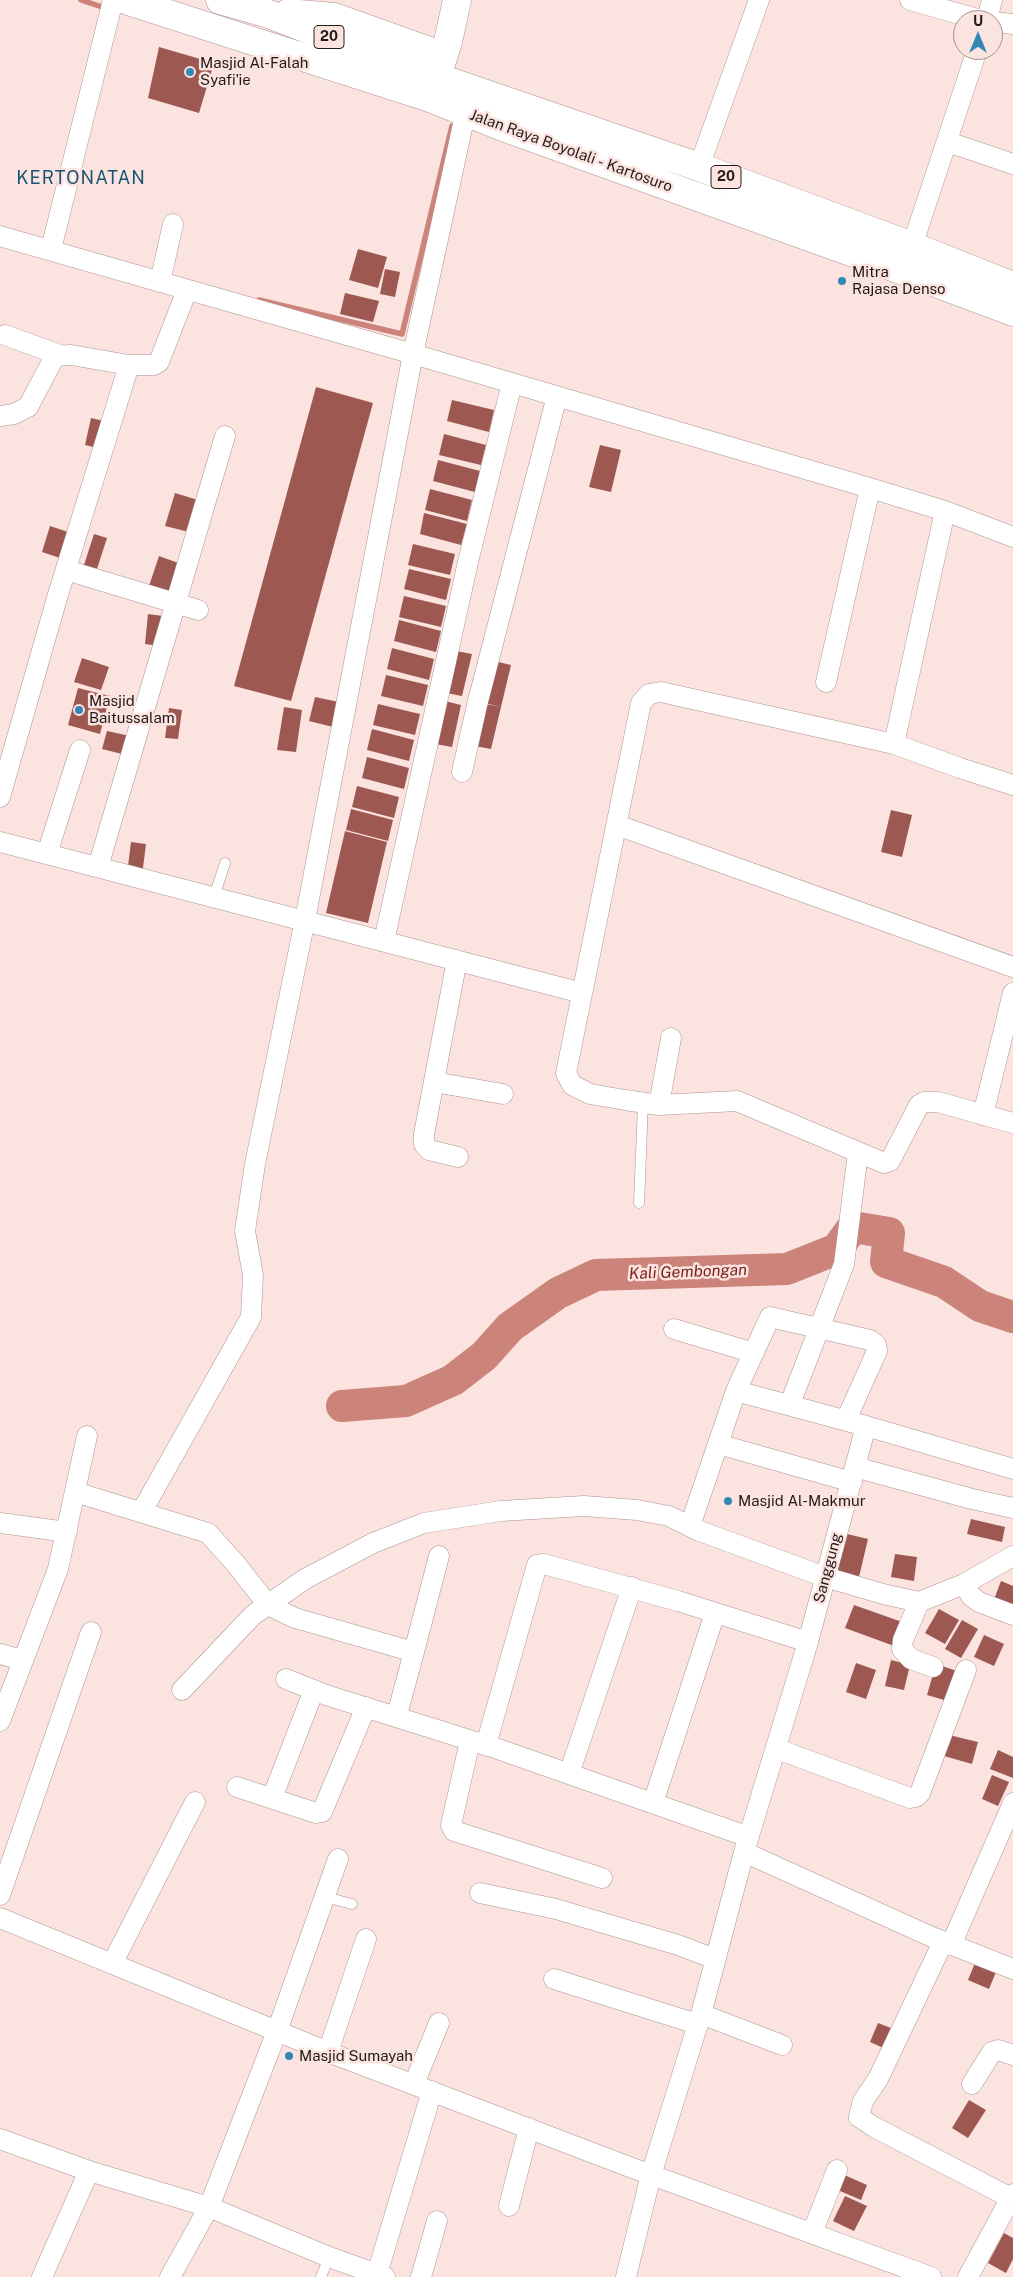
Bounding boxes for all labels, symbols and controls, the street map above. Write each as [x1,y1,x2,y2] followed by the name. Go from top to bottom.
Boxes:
[953,10,1003,60] north arrow
[973,13,983,29] text: U
[314,26,344,48] road number: 20
[200,54,308,89] place label: Masjid Al-Falah Syafi'ie
[184,66,196,78] marker: Masjid Al-Falah Syafi'ie
[467,106,675,196] street label: Jalan Raya Boyolali - Kartosuro
[711,166,741,188] road number: 20
[15,167,147,189] district label: KERTONATAN
[852,263,946,298] place label: Mitra Rajasa Denso
[836,275,848,287] marker: Mitra Rajasa Denso
[89,692,175,727] place label: Masjid Baitussalam
[73,704,85,716] marker: Masjid Baitussalam
[629,1260,747,1284] water label: Kali Gembongan
[738,1492,866,1510] place label: Masjid Al-Makmur
[722,1495,734,1507] marker: Masjid Al-Makmur
[810,1531,846,1605] street label: Sanggung
[299,2047,413,2065] place label: Masjid Sumayah
[283,2050,295,2062] marker: Masjid Sumayah

